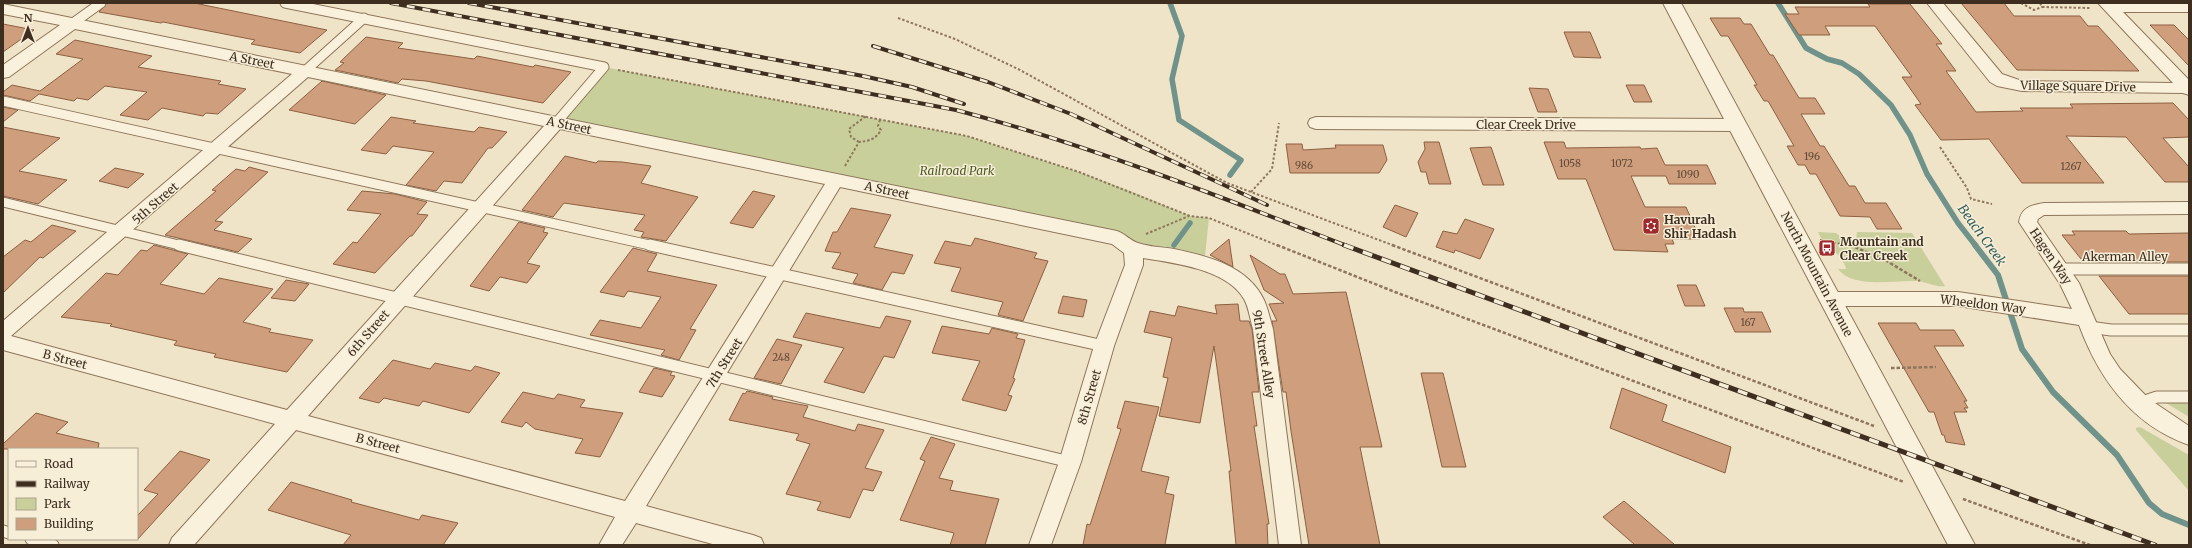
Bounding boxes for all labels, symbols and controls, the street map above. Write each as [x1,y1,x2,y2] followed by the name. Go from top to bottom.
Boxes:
[8,8,48,48] north arrow
[24,11,33,25] text: N
[227,48,276,72] street label: A Street
[2019,77,2136,95] street label: Village Square Drive
[544,113,593,137] street label: A Street
[1476,117,1576,132] street label: Clear Creek Drive
[1804,150,1820,163] house number: 196
[1559,157,1581,170] house number: 1058
[1611,157,1633,170] house number: 1072
[1295,159,1313,172] house number: 986
[2060,160,2082,173] house number: 1267
[920,163,995,178] park label: Railroad Park
[1676,168,1700,181] house number: 1090
[862,178,911,202] street label: A Street
[129,179,181,227] street label: 5th Street
[1954,201,2010,269] water label: Beach Creek
[1778,209,1856,339] street label: North Mountain Avenue
[1664,212,1736,241] place label: Havurah Shir Hadash
[1641,216,1661,236] synagogue icon: Havurah Shir Hadash
[2027,225,2075,287] street label: Hagen Way
[1840,234,1924,263] place label: Mountain and Clear Creek
[1817,238,1837,258] bus stop icon: Mountain and Clear Creek
[2081,249,2168,264] street label: Akerman Alley
[1938,291,2027,317] street label: Wheeldon Way
[344,306,393,359] street label: 6th Street
[1250,309,1278,399] street label: 9th Street Alley
[1740,316,1756,329] house number: 167
[703,335,745,391] street label: 7th Street
[41,346,89,372] street label: B Street
[772,351,790,364] house number: 248
[1074,367,1104,426] street label: 8th Street
[354,430,402,456] street label: B Street
[8,448,138,540] legend
[44,456,73,471] text: Road
[44,476,90,491] text: Railway
[44,496,71,511] text: Park
[44,516,94,531] text: Building

